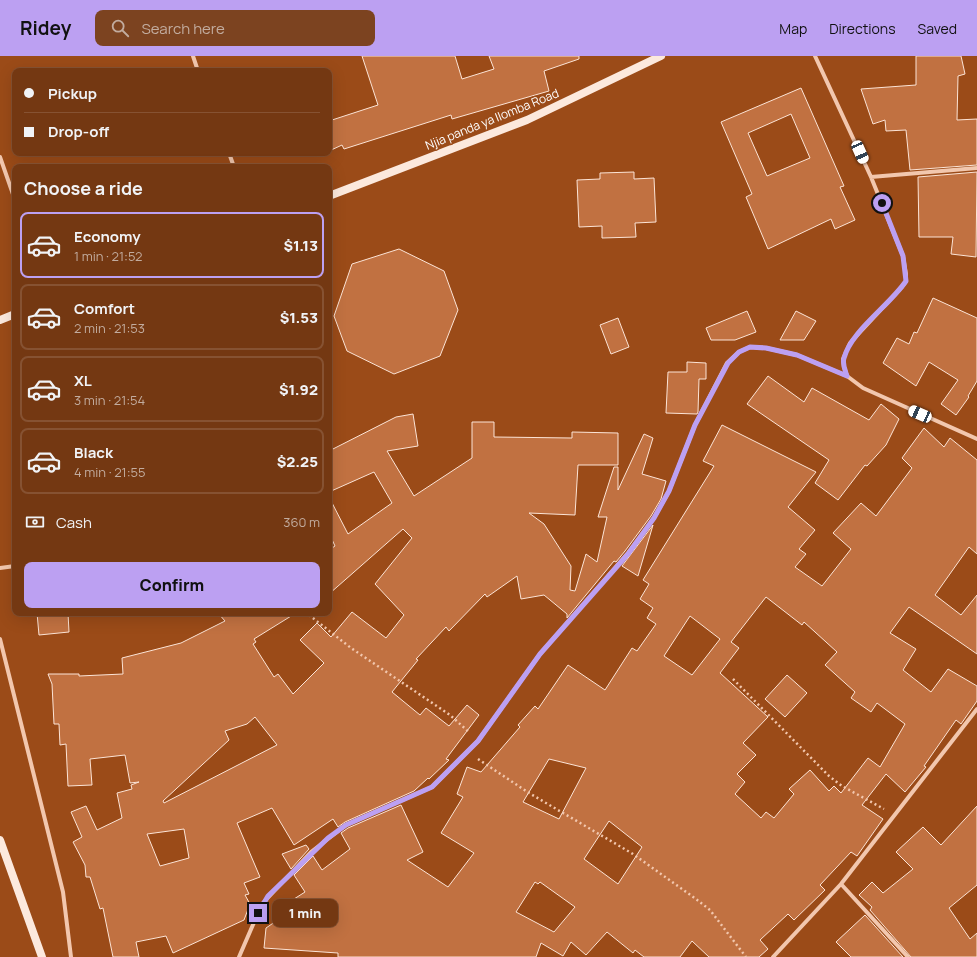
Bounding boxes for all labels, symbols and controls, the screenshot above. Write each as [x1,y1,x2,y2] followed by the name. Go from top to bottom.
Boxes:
[95,10,375,46] search box
[20,15,71,41] text: Ridey
[109,17,131,39] icon: search
[141,18,225,39] text: Search here
[779,19,807,38] text: Map
[829,19,896,38] text: Directions
[918,19,957,38] text: Saved
[48,83,97,104] text: Pickup
[423,84,561,154] street label: Njia panda ya Ilomba Road
[48,121,109,142] text: Drop-off
[850,139,870,165] car
[24,176,143,200] text: Choose a ride
[873,194,891,212] route start
[74,226,141,247] text: Economy
[26,227,62,263] icon: car
[284,235,318,256] text: $1.13
[74,247,143,265] text: 1 min · 21:52
[74,298,135,319] text: Comfort
[26,299,62,335] icon: car
[280,307,318,328] text: $1.53
[74,319,145,337] text: 2 min · 21:53
[74,370,92,391] text: XL
[26,371,62,407] icon: car
[279,379,318,400] text: $1.92
[74,391,145,409] text: 3 min · 21:54
[907,404,933,424] car
[74,442,113,463] text: Black
[26,443,62,479] icon: car
[277,451,318,472] text: $2.25
[74,463,146,481] text: 4 min · 21:55
[24,511,46,533] icon: cash
[56,512,92,533] text: Cash
[283,513,320,531] text: 360 m
[24,562,320,608] button: Confirm
[272,899,338,927] callout: 1 min
[249,904,267,922] route end
[289,904,321,922] text: 1 min

